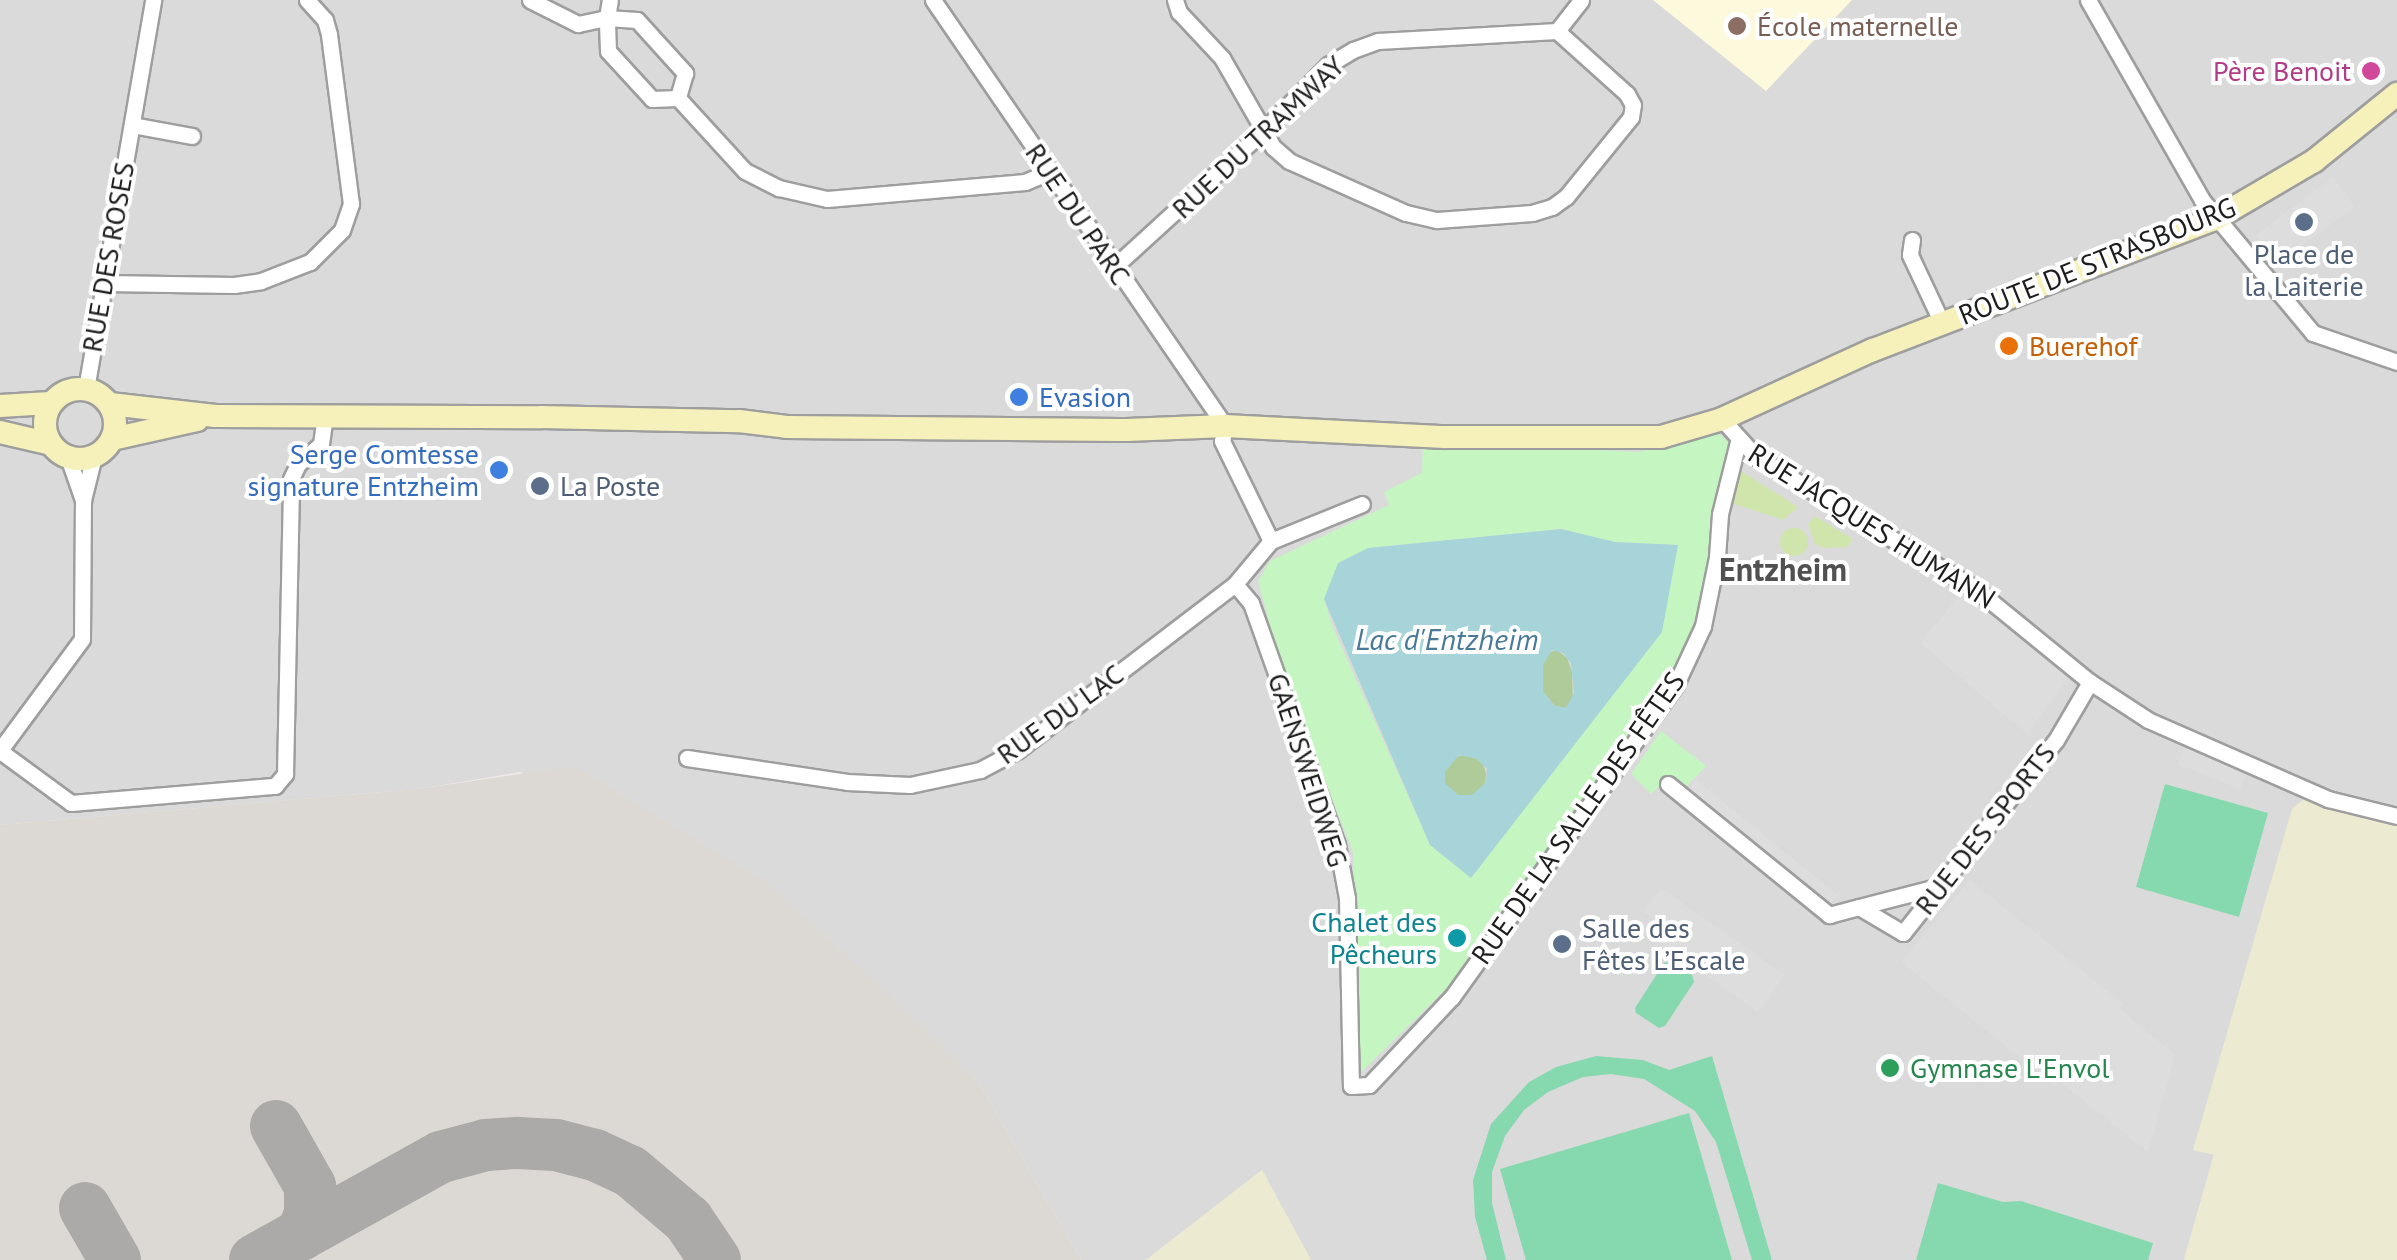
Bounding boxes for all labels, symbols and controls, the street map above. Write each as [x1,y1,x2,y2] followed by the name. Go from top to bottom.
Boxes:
[1757,9,1959,43] place label: École maternelle
[1726,15,1748,37] marker: École maternelle
[1165,48,1351,226] street label: RUE DU TRAMWAY
[2213,54,2351,88] place label: Père Benoit
[2360,60,2382,82] marker: Père Benoit
[1018,137,1138,291] street label: RUE DU PARC
[75,159,141,355] street label: RUE DES ROSES
[1954,190,2240,332] street label: ROUTE DE STRASBOURG
[2293,211,2315,233] marker: Place de la Laiterie
[2244,237,2364,303] place label: Place de la Laiterie
[2029,329,2137,363] place label: Buerehof
[1998,335,2020,357] marker: Buerehof
[1039,380,1131,414] place label: Evasion
[1008,386,1030,408] marker: Evasion
[1742,436,2002,616] street label: RUE JACQUES HUMANN
[248,437,479,503] place label: Serge Comtesse signature Entzheim
[488,459,510,481] marker: Serge Comtesse signature Entzheim
[560,469,660,503] place label: La Poste
[529,475,551,497] marker: La Poste
[1719,550,1847,588] district label: Entzheim
[1355,621,1539,657] water label: Lac d'Entzheim
[990,657,1130,771] street label: RUE DU LAC
[1464,665,1692,971] street label: RUE DE LA SALLE DES FÊTES
[1261,669,1355,871] street label: GAENSWEIDWEG
[1908,737,2062,921] street label: RUE DES SPORTS
[1311,905,1437,971] place label: Chalet des Pêcheurs
[1582,911,1746,977] place label: Salle des Fêtes L’Escale
[1446,927,1468,949] marker: Chalet des Pêcheurs
[1551,933,1573,955] marker: Salle des Fêtes L’Escale
[1910,1051,2109,1085] place label: Gymnase L'Envol
[1879,1057,1901,1079] marker: Gymnase L'Envol

